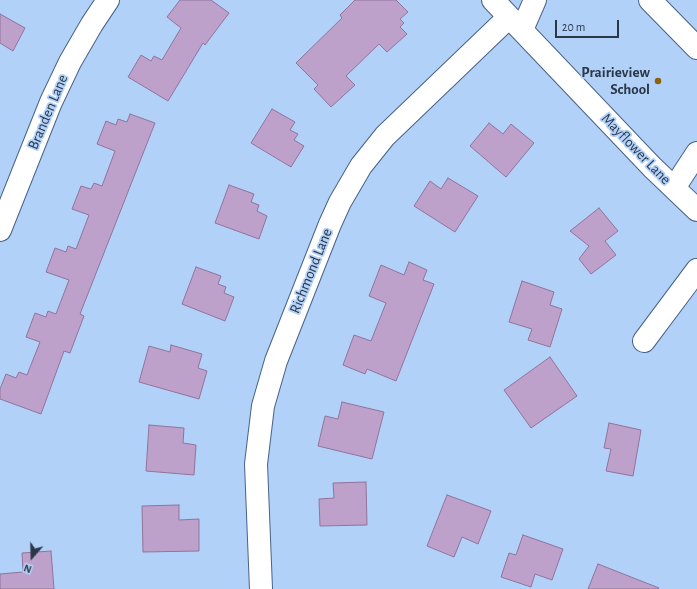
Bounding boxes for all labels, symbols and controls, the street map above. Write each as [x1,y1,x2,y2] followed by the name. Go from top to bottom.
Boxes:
[557,12,621,38] scale bar
[562,21,585,33] text: 20 m
[581,63,650,98] place label: Prairieview School
[24,72,72,152] street label: Branden Lane
[653,76,663,86] marker: Prairieview School
[597,110,675,188] street label: Mayflower Lane
[286,226,336,316] street label: Richmond Lane
[12,537,52,577] north arrow
[22,562,33,575] text: N

